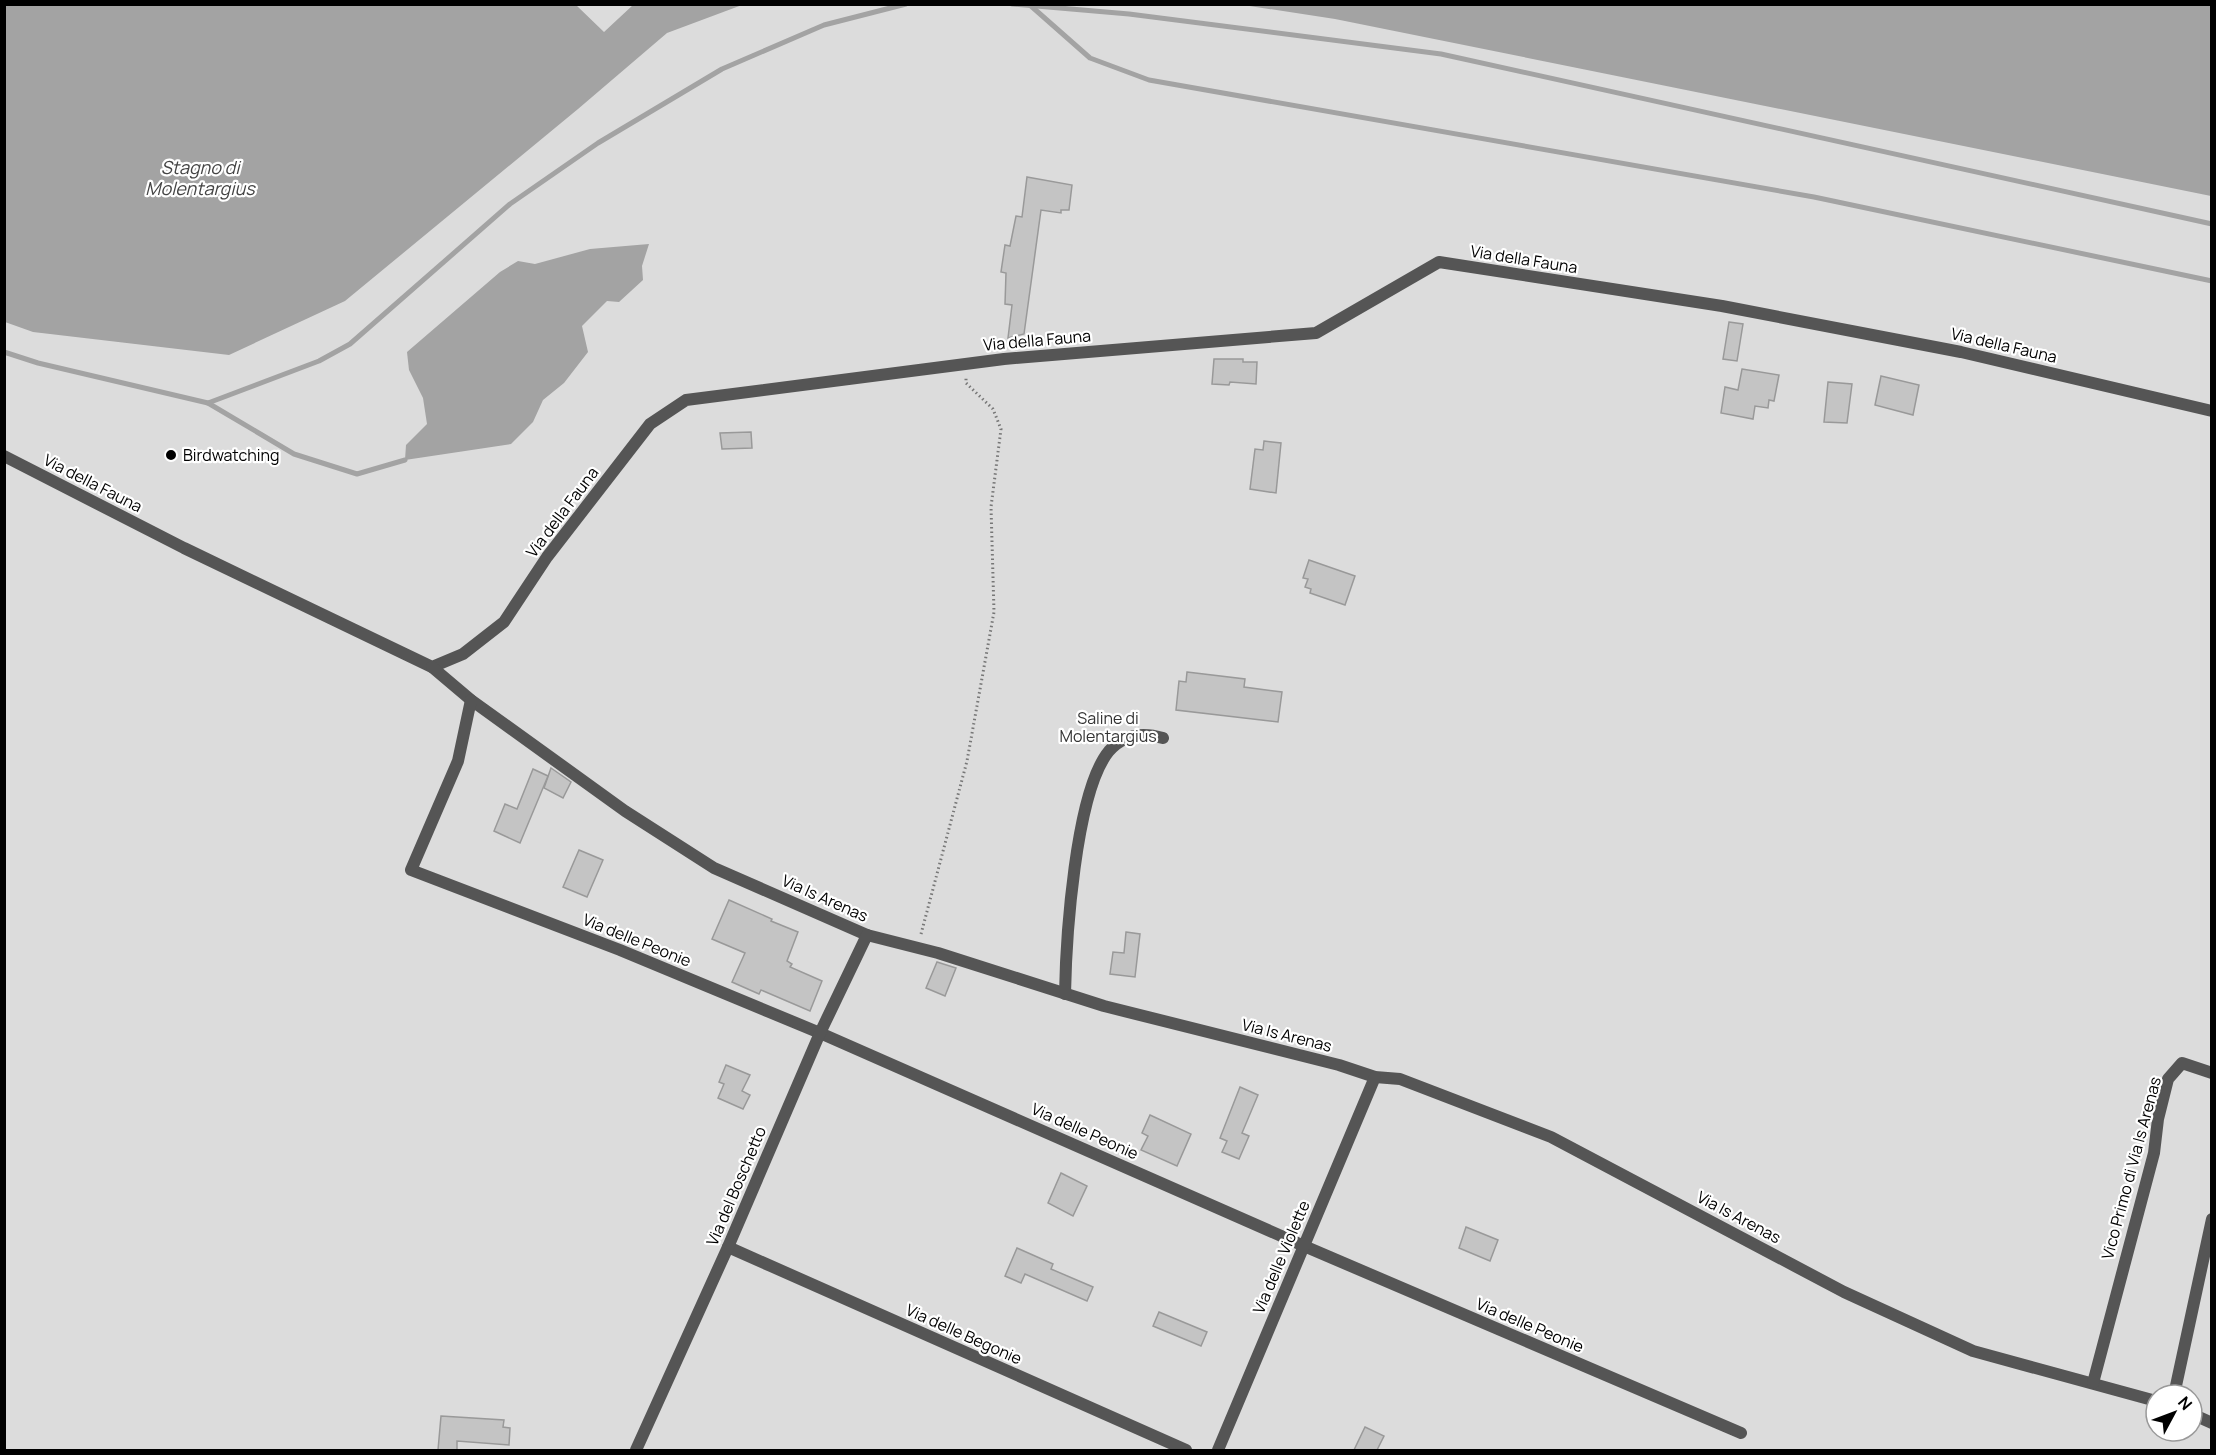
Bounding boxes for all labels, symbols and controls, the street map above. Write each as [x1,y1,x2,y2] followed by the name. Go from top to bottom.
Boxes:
[145,155,256,200] water label: Stagno di Molentargius
[1469,240,1579,278] street label: Via della Fauna
[1949,322,2059,368] street label: Via della Fauna
[982,324,1092,356] street label: Via della Fauna
[183,444,279,466] place label: Birdwatching
[164,448,178,462] marker: Birdwatching
[40,449,146,517] street label: Via della Fauna
[521,462,603,562] street label: Via della Fauna
[1059,707,1157,747] park label: Saline di Molentargius
[778,869,872,927] street label: Via Is Arenas
[580,908,694,972] street label: Via delle Peonie
[1240,1013,1334,1057] street label: Via Is Arenas
[2096,1074,2166,1262] street label: Vico Primo di Via Is Arenas
[1028,1098,1142,1164] street label: Via delle Peonie
[701,1123,771,1249] street label: Via del Boschetto
[1693,1186,1785,1248] street label: Via Is Arenas
[1247,1197,1315,1317] street label: Via delle Violette
[1473,1292,1587,1358] street label: Via delle Peonie
[903,1299,1025,1369] street label: Via delle Begonie
[2144,1383,2204,1443] north arrow
[2173,1392,2197,1415] text: N

